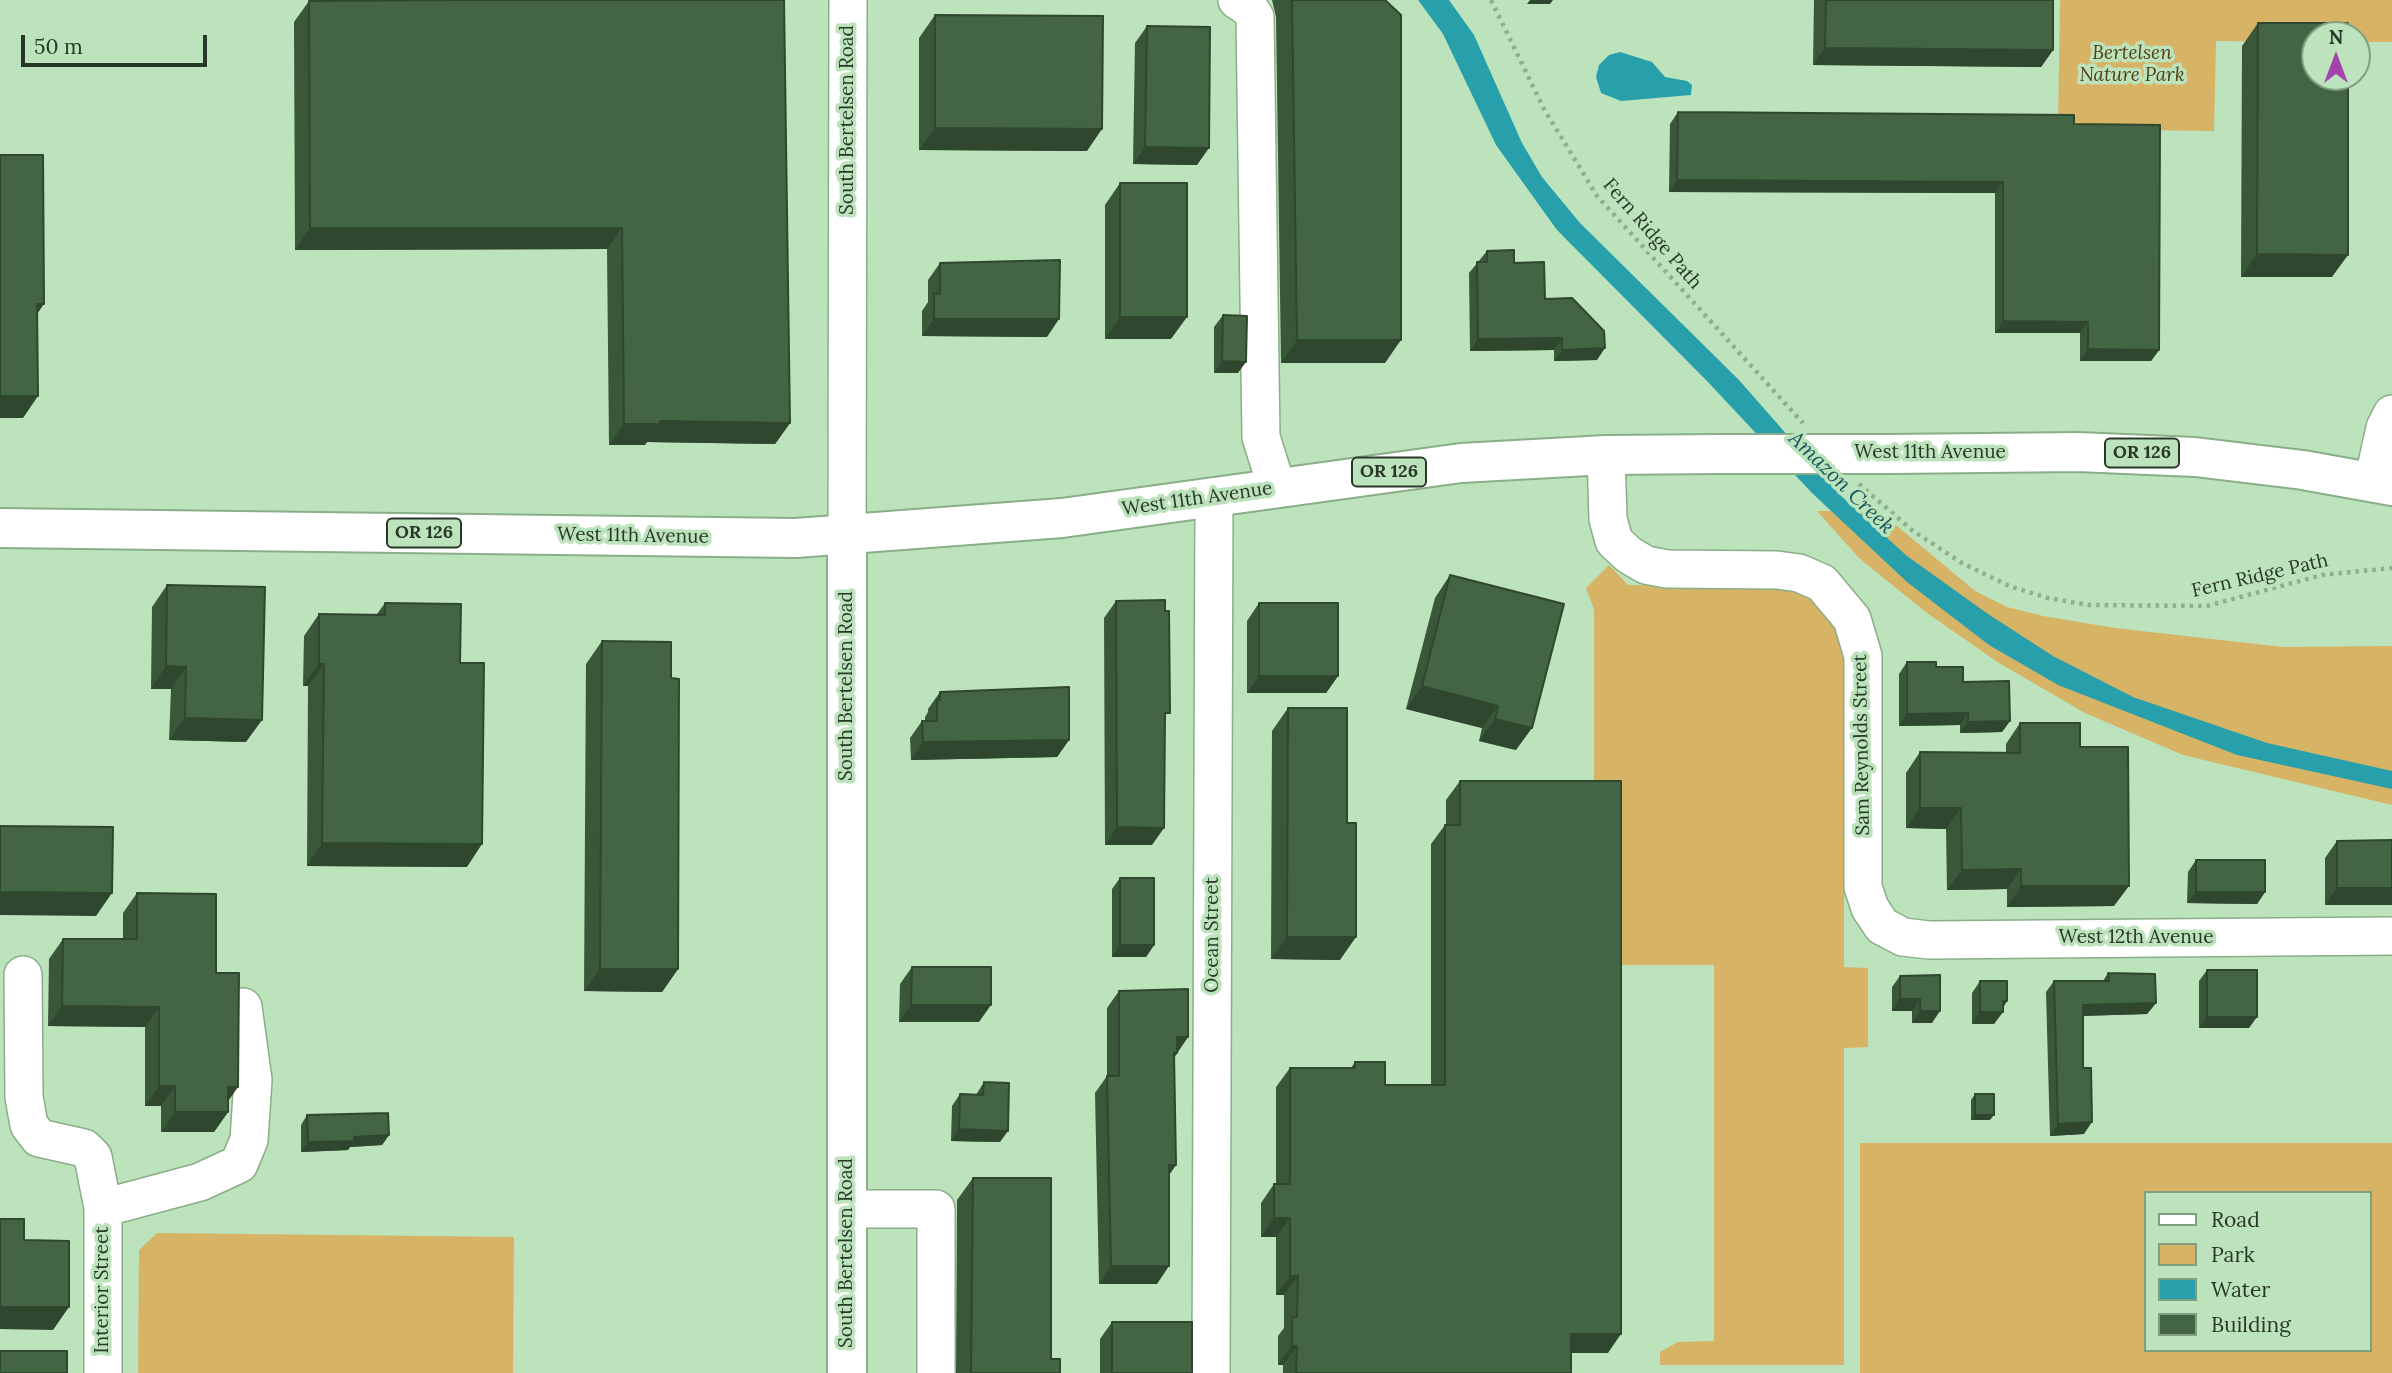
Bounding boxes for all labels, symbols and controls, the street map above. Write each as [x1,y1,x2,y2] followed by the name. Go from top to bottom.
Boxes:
[24,21,210,65] scale bar
[2301,21,2371,91] north arrow
[837,25,859,215] street label: South Bertelsen Road
[2329,25,2343,49] text: N
[34,33,83,60] text: 50 m
[2079,43,2185,87] park label: Bertelsen Nature Park
[1598,174,1706,294] street label: Fern Ridge Path
[1783,426,1899,540] water label: Amazon Creek
[2105,438,2179,467] road number: OR 126
[1854,442,2006,464] street label: West 11th Avenue
[1352,458,1426,486] road number: OR 126
[1120,477,1274,521] street label: West 11th Avenue
[387,518,461,548] road number: OR 126
[557,523,709,549] street label: West 11th Avenue
[2190,549,2330,603] street label: Fern Ridge Path
[836,591,858,781] street label: South Bertelsen Road
[1849,654,1875,836] street label: Sam Reynolds Street
[1202,877,1224,993] street label: Ocean Street
[2059,927,2213,949] street label: West 12th Avenue
[836,1158,858,1348] street label: South Bertelsen Road
[2144,1191,2371,1352] legend
[2211,1206,2260,1233] text: Road
[92,1227,114,1353] street label: Interior Street
[2211,1241,2255,1268] text: Park
[2211,1276,2270,1303] text: Water
[2211,1311,2291,1338] text: Building

